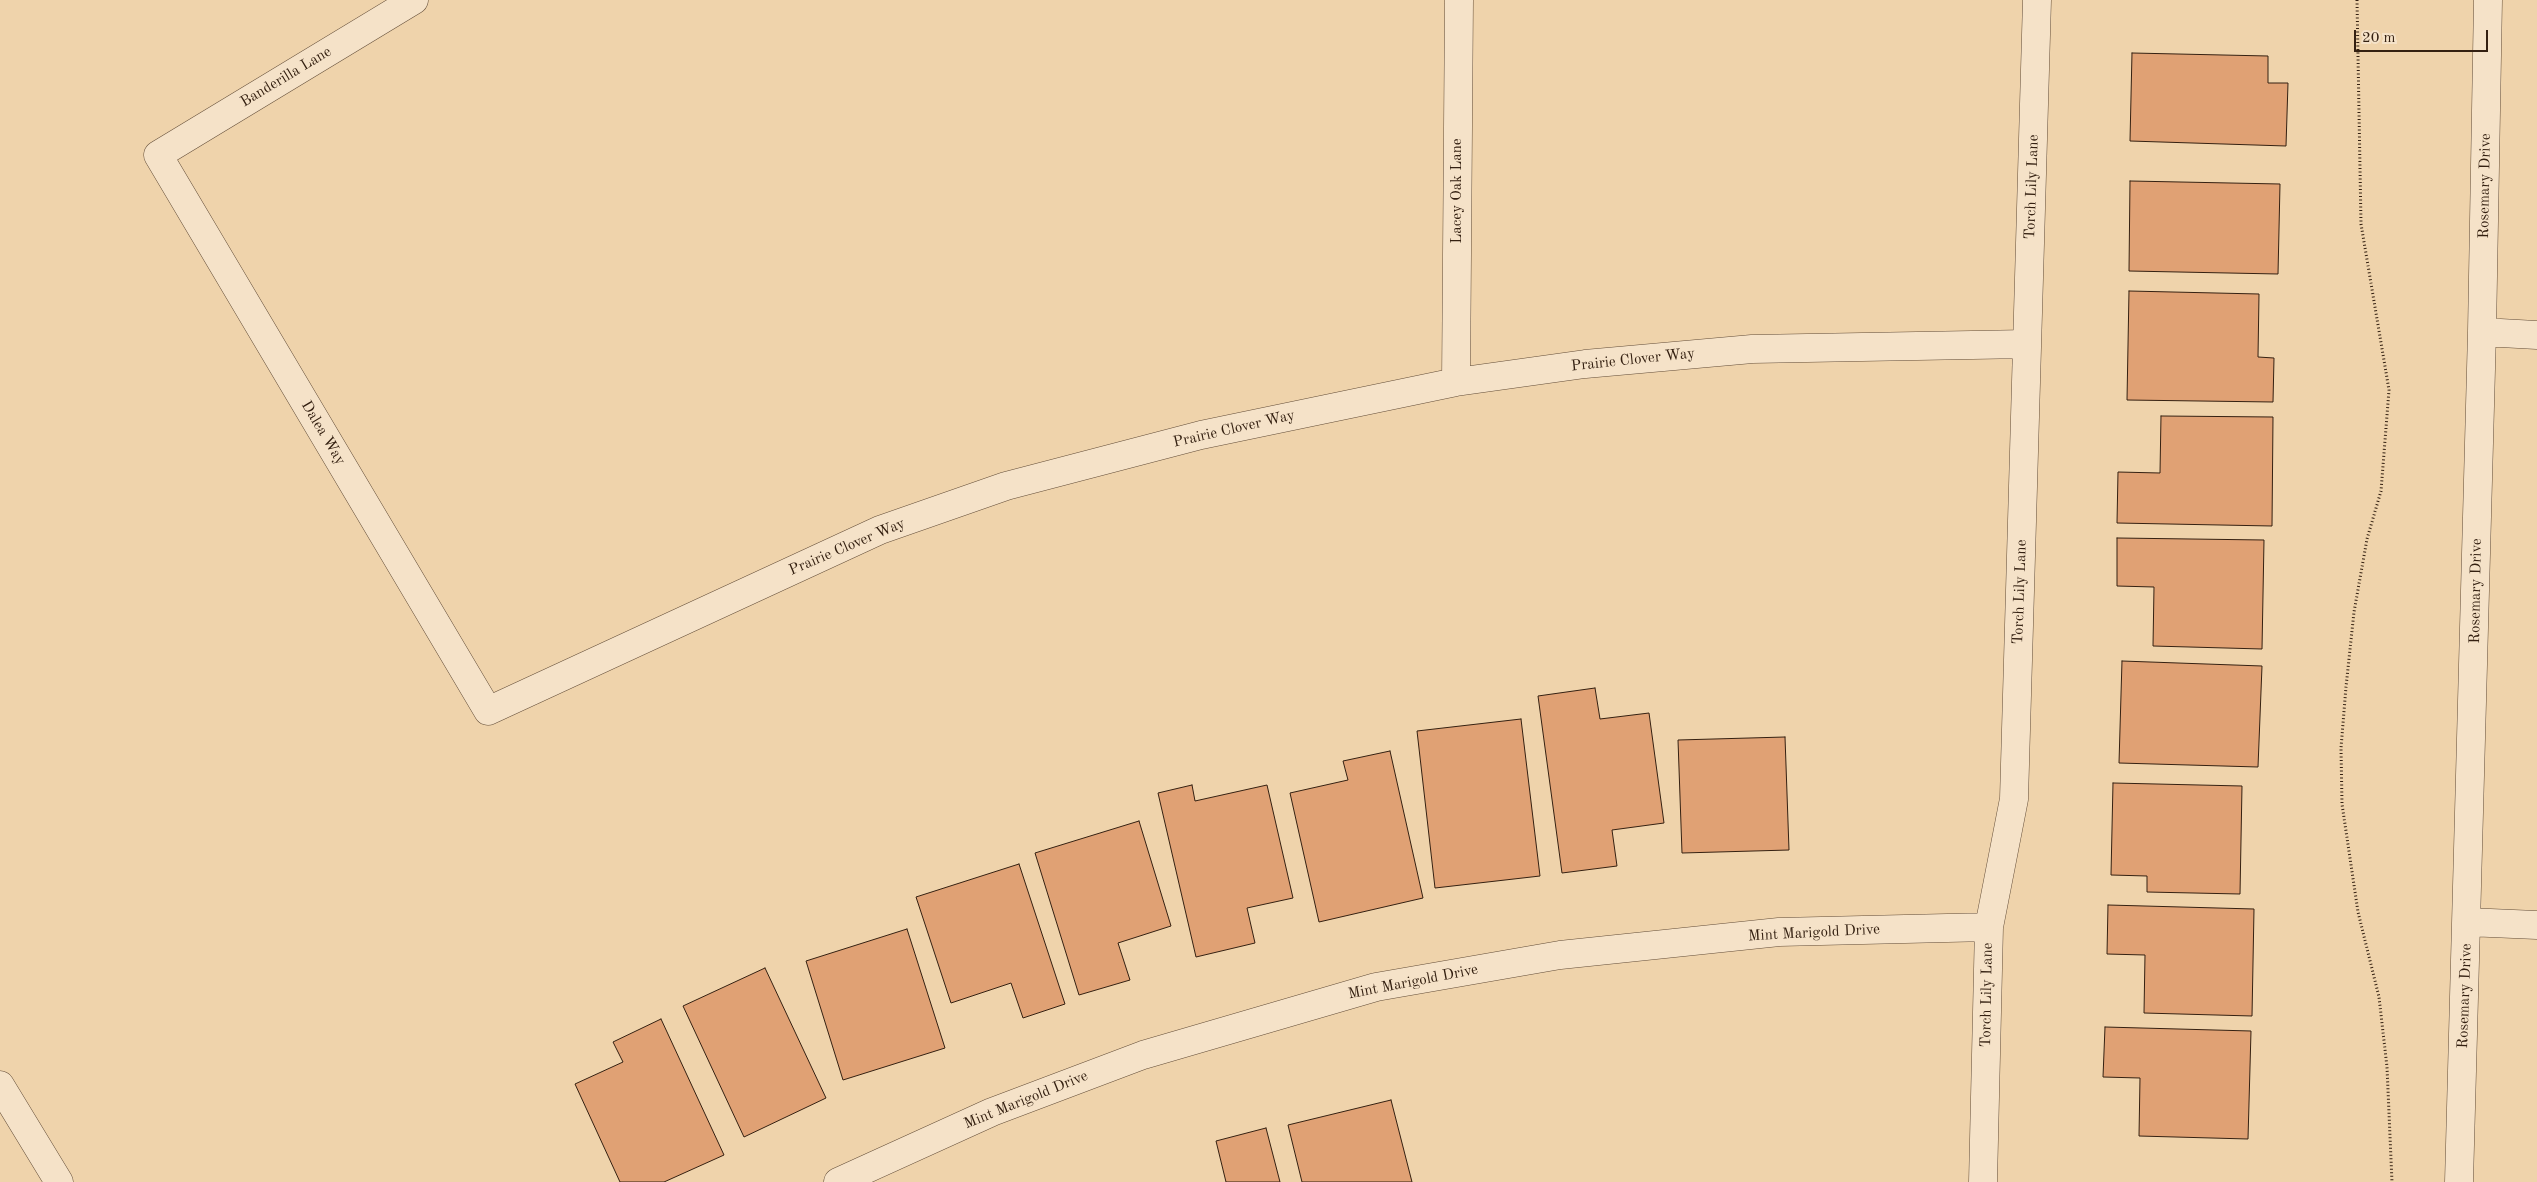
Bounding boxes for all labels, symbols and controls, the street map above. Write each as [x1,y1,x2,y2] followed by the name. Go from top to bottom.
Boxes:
[2357,20,2491,52] scale bar
[2362,31,2396,46] text: 20 m
[237,43,335,111] street label: Banderilla Lane
[2475,133,2495,239] street label: Rosemary Drive
[2021,134,2043,240] street label: Torch Lily Lane
[1448,138,1466,244] street label: Lacey Oak Lane
[1570,345,1696,375] street label: Prairie Clover Way
[297,398,349,468] street label: Dalea Way
[1171,406,1297,452] street label: Prairie Clover Way
[786,514,908,580] street label: Prairie Clover Way
[2466,538,2486,644] street label: Rosemary Drive
[2009,539,2031,645] street label: Torch Lily Lane
[1748,921,1880,945] street label: Mint Marigold Drive
[1977,942,1997,1048] street label: Torch Lily Lane
[2454,943,2476,1049] street label: Rosemary Drive
[1346,961,1480,1003] street label: Mint Marigold Drive
[961,1067,1091,1133] street label: Mint Marigold Drive

